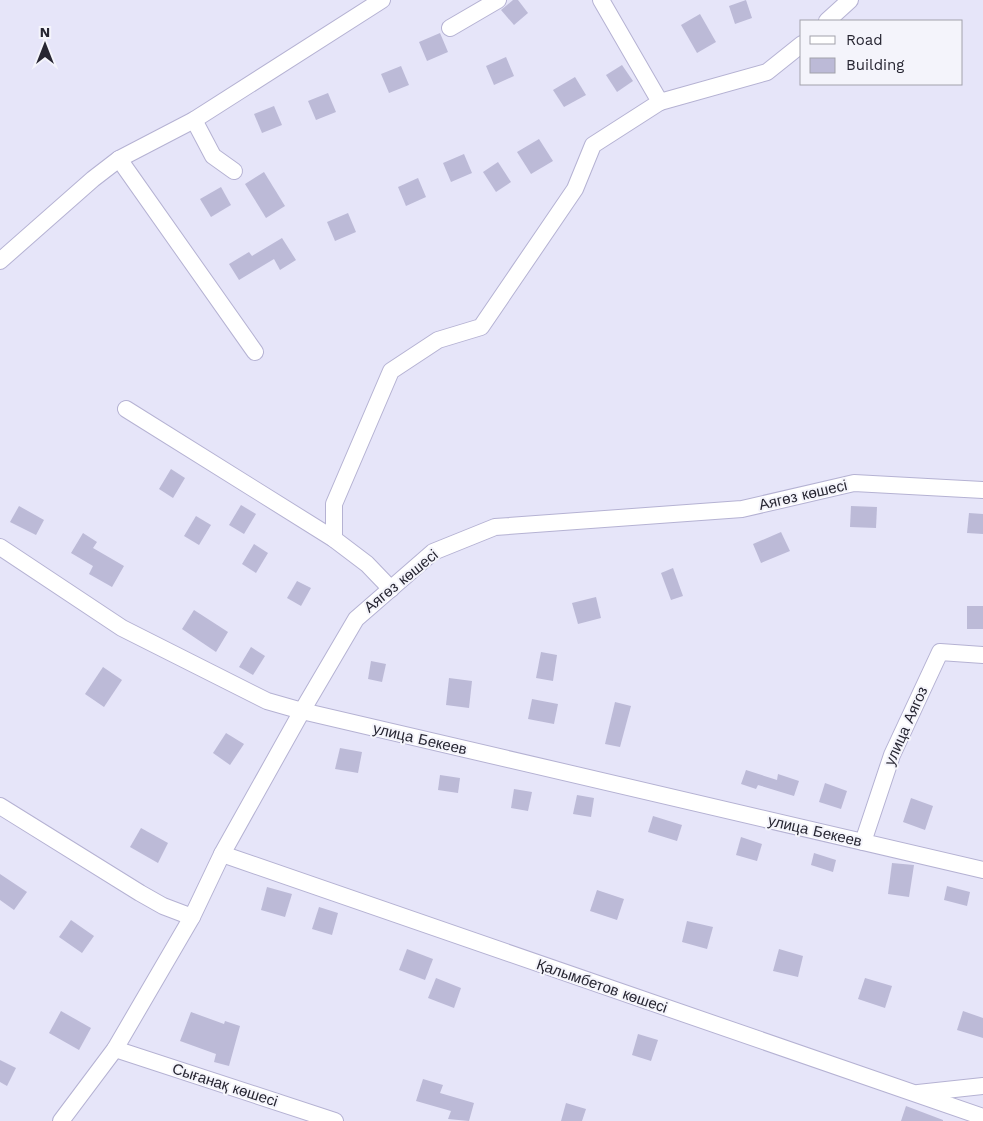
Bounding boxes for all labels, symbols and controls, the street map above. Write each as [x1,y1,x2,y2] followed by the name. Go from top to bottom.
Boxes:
[20,20,70,70] north arrow
[800,20,963,85] legend
[40,24,50,40] text: N
[846,31,883,49] text: Road
[846,56,904,74] text: Building
[757,476,849,514] street label: Аягөз көшесі
[360,546,442,616] street label: Аягөз көшесі
[881,684,931,768] street label: улица Аягоз
[371,719,469,759] street label: улица Бекеев
[766,811,864,851] street label: улица Бекеев
[534,955,670,1017] street label: Қалымбетов көшесі
[170,1059,280,1111] street label: Сығанақ көшесі

